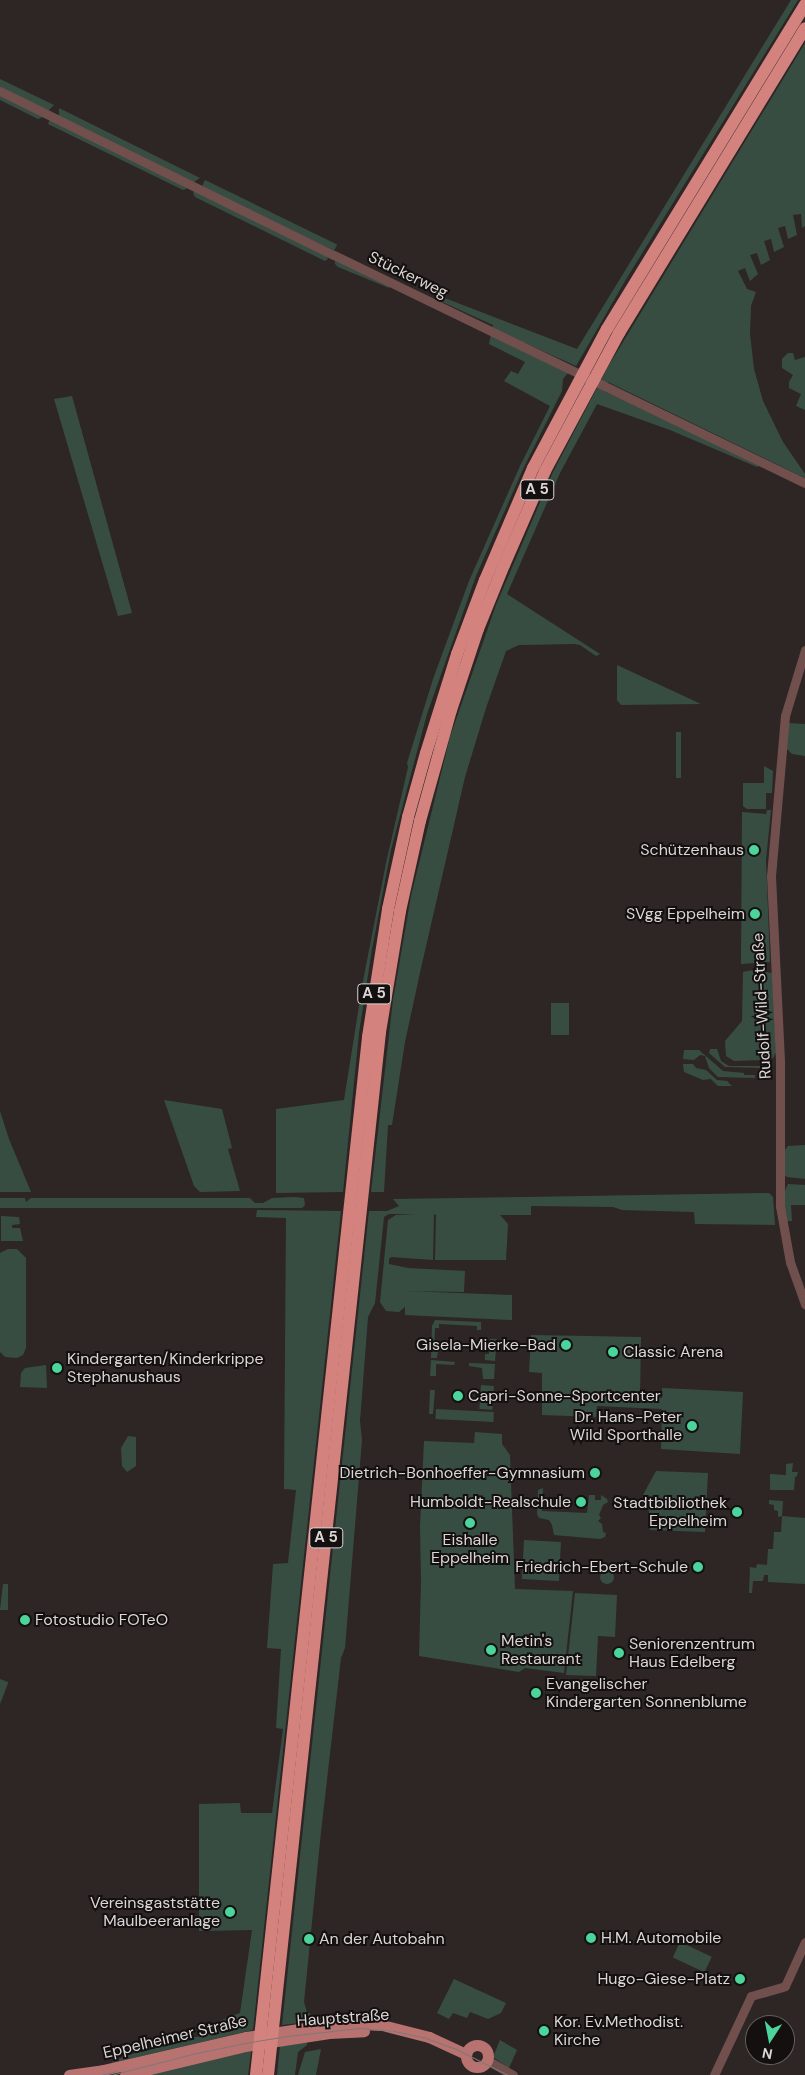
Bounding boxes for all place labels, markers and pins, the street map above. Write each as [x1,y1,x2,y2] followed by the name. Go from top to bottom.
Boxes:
[640,840,744,860] place label: Schützenhaus
[748,844,760,856] marker: Schützenhaus
[626,904,745,924] place label: SVgg Eppelheim
[749,908,761,920] marker: SVgg Eppelheim
[416,1335,556,1355] place label: Gisela-Mierke-Bad
[560,1339,572,1351] marker: Gisela-Mierke-Bad
[623,1342,723,1362] place label: Classic Arena
[607,1346,619,1358] marker: Classic Arena
[67,1349,264,1387] place label: Kindergarten/Kinderkrippe Stephanushaus
[51,1362,63,1374] marker: Kindergarten/Kinderkrippe Stephanushaus
[468,1386,661,1406] place label: Capri-Sonne-Sportcenter
[452,1390,464,1402] marker: Capri-Sonne-Sportcenter
[570,1407,682,1445] place label: Dr. Hans-Peter Wild Sporthalle
[686,1420,698,1432] marker: Dr. Hans-Peter Wild Sporthalle
[340,1463,585,1483] place label: Dietrich-Bonhoeffer-Gymnasium
[589,1467,601,1479] marker: Dietrich-Bonhoeffer-Gymnasium
[410,1492,571,1512] place label: Humboldt-Realschule
[613,1493,727,1531] place label: Stadtbibliothek Eppelheim
[575,1496,587,1508] marker: Humboldt-Realschule
[731,1506,743,1518] marker: Stadtbibliothek Eppelheim
[464,1517,476,1529] marker: Eishalle Eppelheim
[431,1530,509,1568] place label: Eishalle Eppelheim
[515,1557,688,1577] place label: Friedrich-Ebert-Schule
[692,1561,704,1573] marker: Friedrich-Ebert-Schule
[35,1610,168,1630] place label: Fotostudio FOTeO
[19,1614,31,1626] marker: Fotostudio FOTeO
[501,1631,581,1669] place label: Metin's Restaurant
[629,1634,755,1672] place label: Seniorenzentrum Haus Edelberg
[485,1644,497,1656] marker: Metin's Restaurant
[613,1647,625,1659] marker: Seniorenzentrum Haus Edelberg
[546,1674,747,1712] place label: Evangelischer Kindergarten Sonnenblume
[530,1687,542,1699] marker: Evangelischer Kindergarten Sonnenblume
[90,1893,220,1931] place label: Vereinsgaststätte Maulbeeranlage
[224,1906,236,1918] marker: Vereinsgaststätte Maulbeeranlage
[601,1928,721,1948] place label: H.M. Automobile
[319,1929,445,1949] place label: An der Autobahn
[585,1932,597,1944] marker: H.M. Automobile
[303,1933,315,1945] marker: An der Autobahn
[597,1969,730,1989] place label: Hugo-Giese-Platz
[734,1973,746,1985] marker: Hugo-Giese-Platz
[554,2012,683,2050] place label: Kor. Ev.Methodist. Kirche
[538,2025,550,2037] marker: Kor. Ev.Methodist. Kirche

